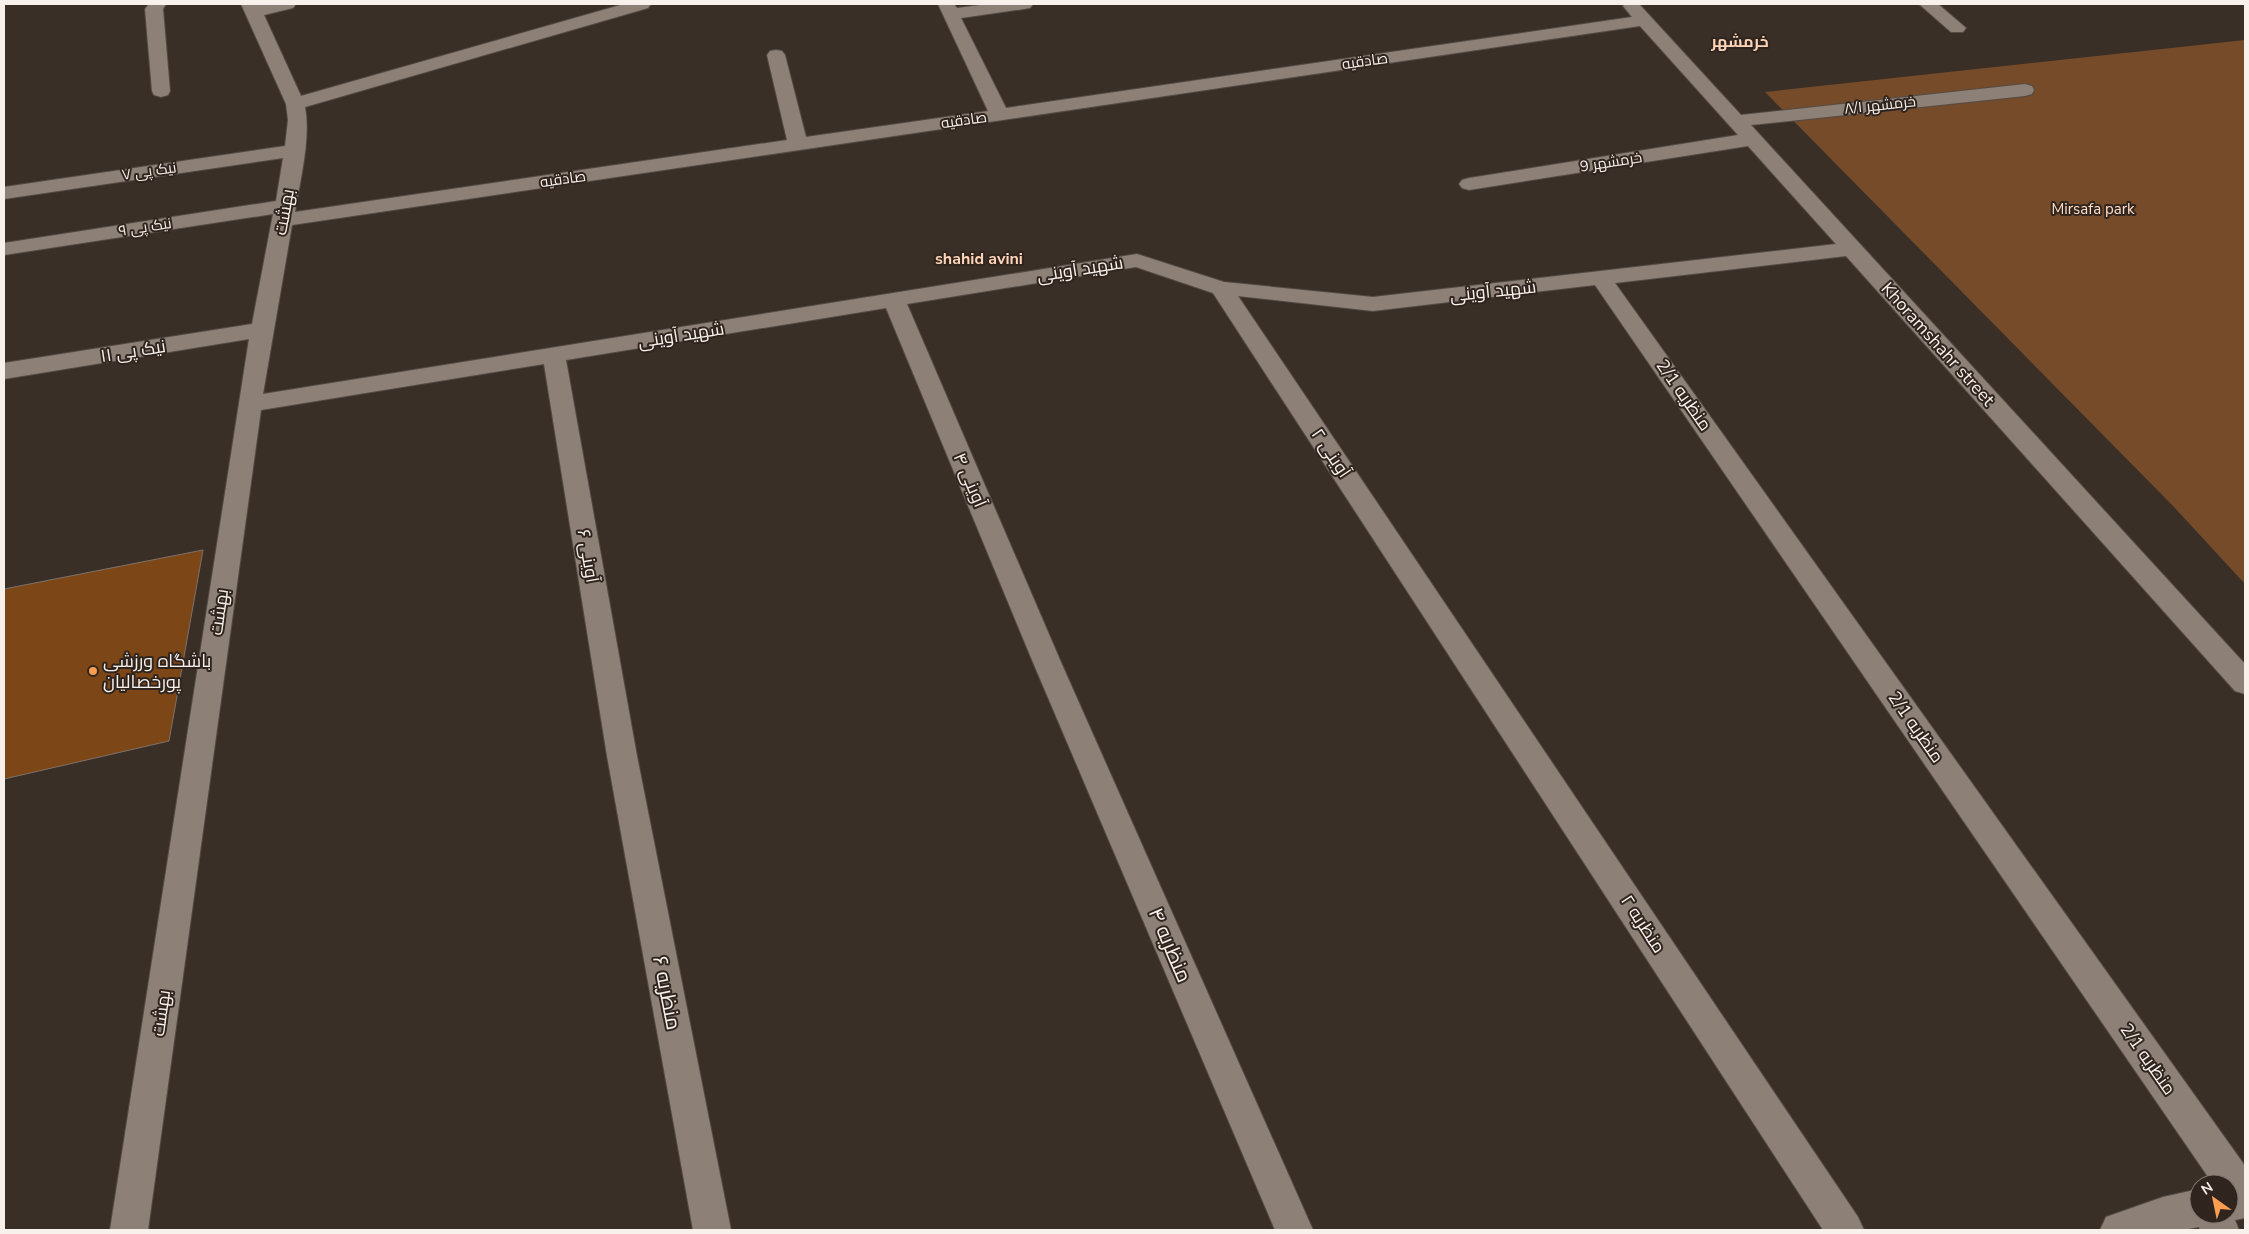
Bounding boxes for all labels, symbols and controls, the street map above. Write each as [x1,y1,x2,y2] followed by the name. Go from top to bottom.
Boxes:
[1710,31,1769,53] district label: خرمشهر
[1341,48,1389,74] street label: صادقیه
[1843,91,1917,119] street label: خرمشهر ۸/۱
[940,107,988,133] street label: صادقیه
[1579,147,1643,177] street label: خرمشهر 9
[120,157,178,185] street label: نیک پی ۷
[539,166,587,192] street label: صادقیه
[268,187,300,237] street label: بهشت
[2051,199,2135,219] park label: Mirsafa park
[117,213,173,241] street label: نیک پی ۹
[935,248,1023,270] district label: shahid avini
[1035,250,1125,288] street label: شهید آوینی
[1448,275,1538,307] street label: شهید آوینی
[1876,277,2001,412] street label: Khoramshahr street
[636,316,726,354] street label: شهید آوینی
[99,334,167,368] street label: نیک پی ۱۱
[1651,354,1717,436] street label: منظریه 2/1
[1306,424,1356,483] street label: آوینی ۲
[948,449,992,511] street label: آوینی ۴
[572,527,605,585] street label: آوینی ۶
[204,587,234,637] street label: بهشت
[103,649,211,694] place label: باشگاه ورزشی پورخصالیان
[87,665,99,677] marker: باشگاه ورزشی پورخصالیان
[1883,686,1949,768] street label: منظریه 2/1
[1615,890,1671,958] street label: منظریه ۲
[1142,903,1198,987] street label: منظریه ۴
[646,954,688,1032] street label: منظریه ۶
[146,988,176,1038] street label: بهشت
[2115,1018,2181,1100] street label: منظریه 2/1
[2189,1174,2239,1224] north arrow
[2198,1178,2217,1199] text: N

